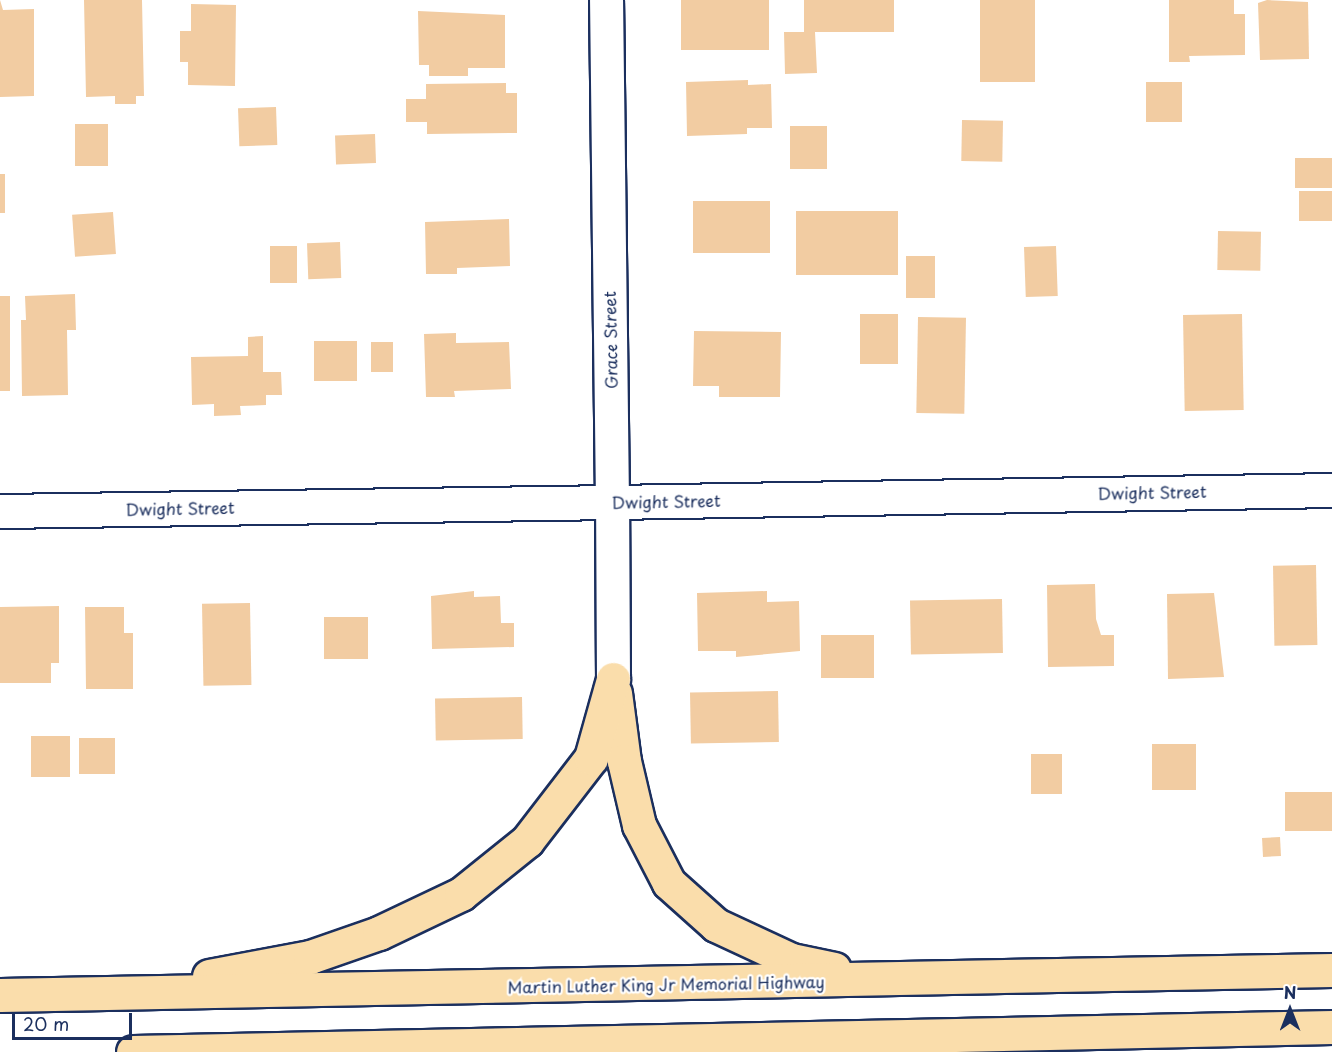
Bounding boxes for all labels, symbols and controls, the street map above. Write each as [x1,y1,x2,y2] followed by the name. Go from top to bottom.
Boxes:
[600,290,620,390] street label: Grace Street
[1097,481,1207,503] street label: Dwight Street
[611,490,721,512] street label: Dwight Street
[125,497,235,519] street label: Dwight Street
[506,972,826,996] street label: Martin Luther King Jr Memorial Highway
[1260,980,1320,1040] north arrow
[1284,980,1296,1004] text: N
[15,1001,135,1039] scale bar
[23,1010,69,1037] text: 20 m

